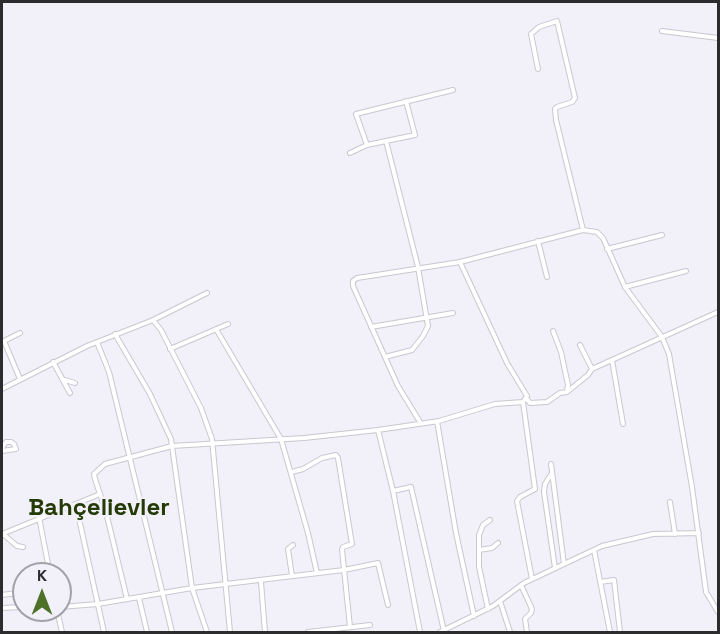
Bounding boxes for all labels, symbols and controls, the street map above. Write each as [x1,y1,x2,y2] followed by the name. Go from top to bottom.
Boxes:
[28,494,170,522] district label: Bahçelievler
[12,562,72,622] north arrow
[37,565,47,586] text: K

